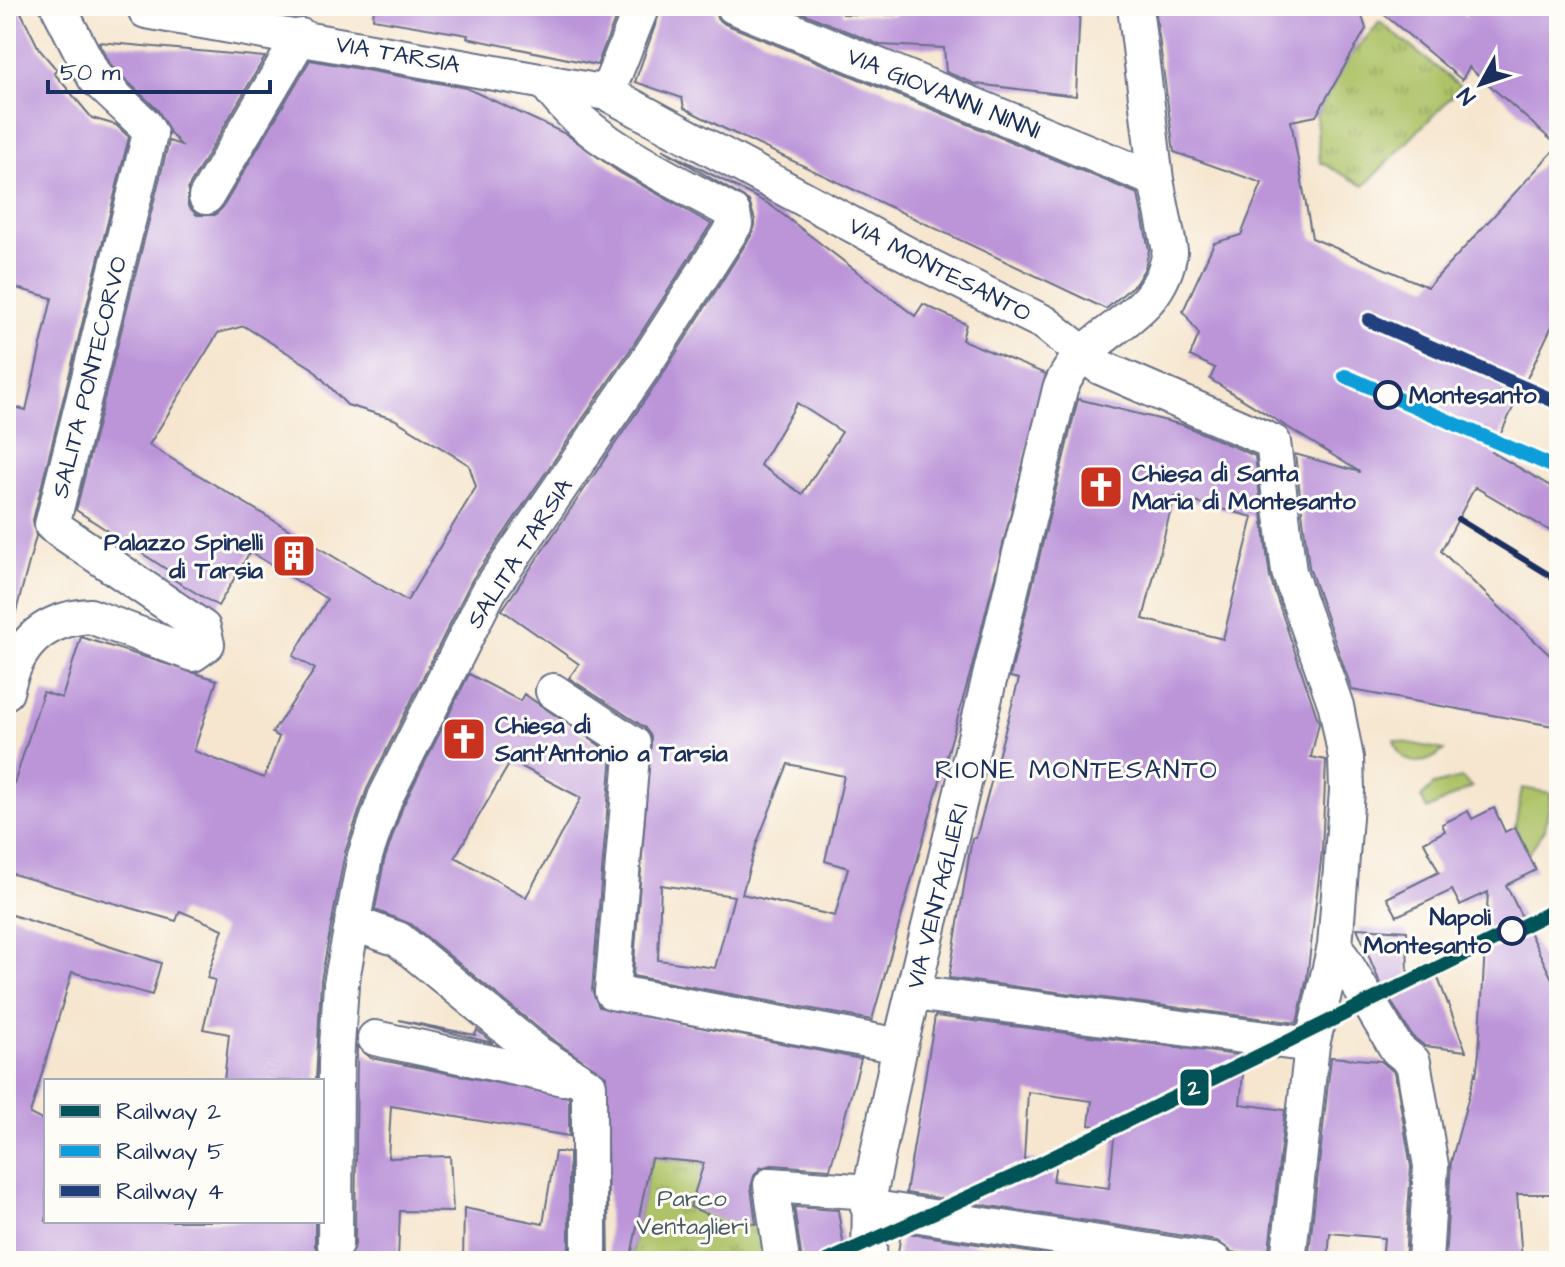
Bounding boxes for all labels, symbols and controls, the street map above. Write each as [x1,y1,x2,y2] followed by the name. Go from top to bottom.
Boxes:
[333,27,463,83] street label: VIA TARSIA
[842,40,1046,148] street label: VIA GIOVANNI NINNI
[48,44,270,94] scale bar
[1441,44,1521,124] north arrow
[60,56,121,90] text: 50 m
[1450,80,1483,111] text: N
[842,209,1037,331] street label: VIA MONTESANTO
[43,253,136,502] street label: SALITA PONTECORVO
[1409,379,1537,413] place label: Montesanto
[1374,381,1402,409] marker: Montesanto
[1132,457,1356,519] place label: Chiesa di Santa Maria di Montesanto
[1077,463,1125,511] church icon: Chiesa di Santa Maria di Montesanto
[459,472,581,635] street label: SALITA TARSIA
[104,526,264,588] place label: Palazzo Spinelli di Tarsia
[270,532,318,580] building icon: Palazzo Spinelli di Tarsia
[494,709,728,771] place label: Chiesa di Sant'Antonio a Tarsia
[440,715,488,763] church icon: Chiesa di Sant'Antonio a Tarsia
[935,752,1219,788] district label: RIONE MONTESANTO
[898,800,977,993] street label: VIA VENTAGLIERI
[1364,901,1492,963] place label: Napoli Montesanto
[1498,917,1526,945] marker: Napoli Montesanto
[1179,1068,1210,1107] line badge: 2
[1187,1073,1201,1104] text: 2
[44,1079,324,1223] legend
[116,1095,221,1130] text: Railway 2
[116,1135,224,1170] text: Railway 5
[116,1175,223,1210] text: Railway 4
[636,1182,748,1245] park label: Parco Ventaglieri

